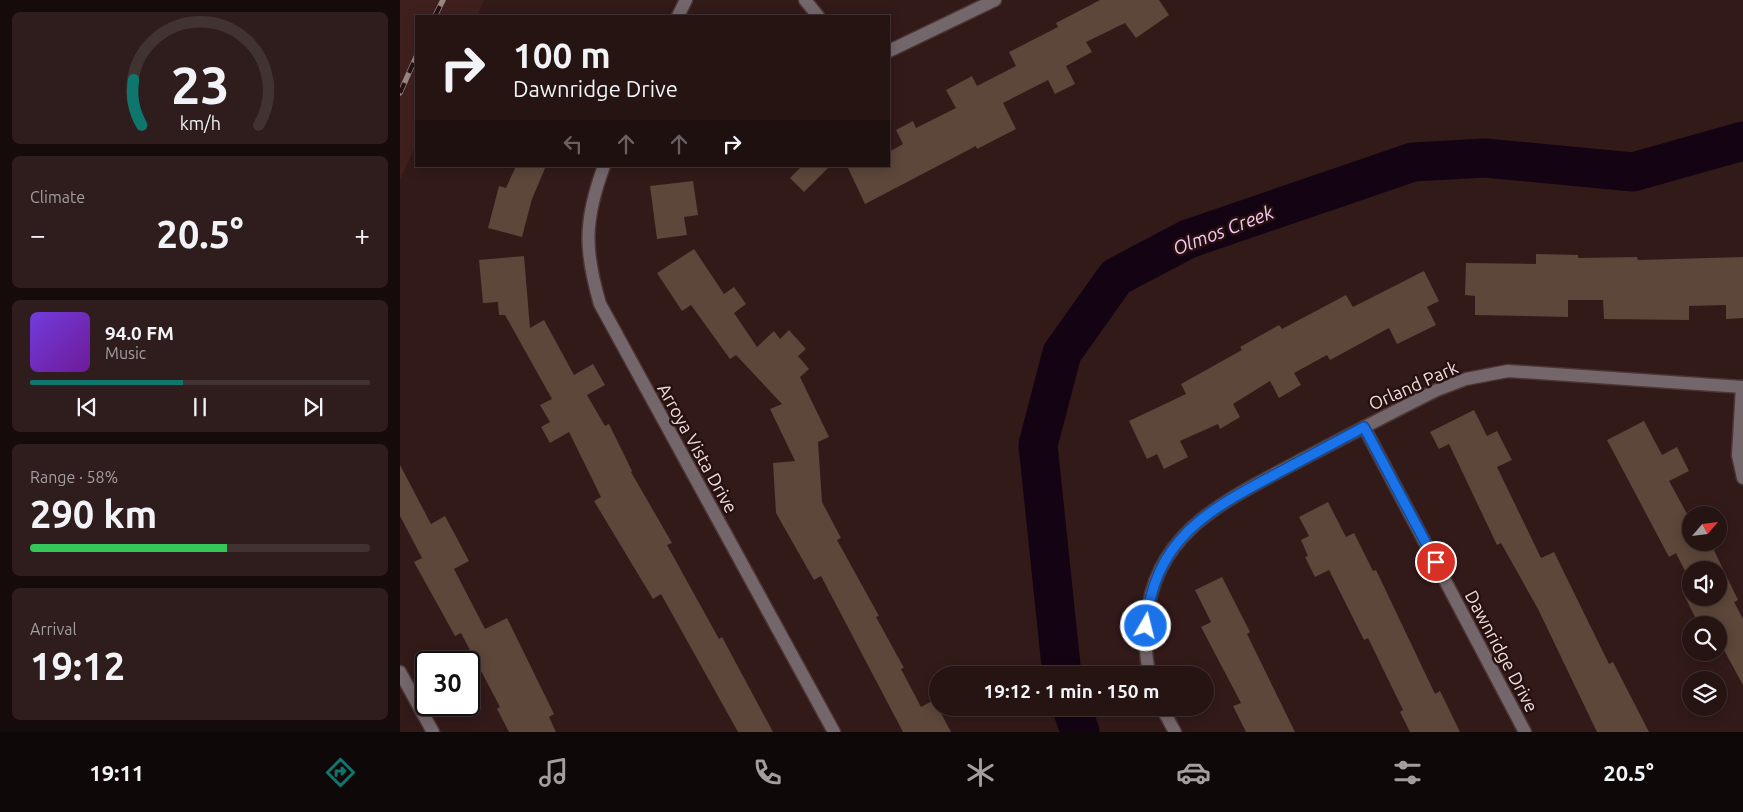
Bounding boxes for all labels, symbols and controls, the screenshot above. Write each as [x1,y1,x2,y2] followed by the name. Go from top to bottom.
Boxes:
[430,35,495,100] icon: right
[513,35,611,75] text: 100 m
[171,56,229,114] text: 23
[513,76,678,101] text: Dawnridge Drive
[179,113,221,133] text: km/h
[559,130,587,158] icon: left
[612,130,640,158] icon: ahead
[665,130,693,158] icon: ahead
[718,130,746,158] icon: right
[30,188,85,206] text: Climate
[1169,201,1277,259] water label: Olmos Creek
[156,213,244,255] text: 20.5°
[30,219,46,250] text: −
[354,219,370,250] text: +
[105,322,174,344] text: 94.0 FM
[105,344,146,362] text: Music
[1365,356,1461,414] street label: Orland Park
[654,380,742,516] street label: Arroya Vista Drive
[73,393,101,421] icon: previous
[186,393,214,421] icon: pause
[299,393,327,421] icon: next
[30,468,118,486] text: Range · 58%
[30,493,157,535] text: 290 km
[1682,506,1728,551] north arrow
[1682,506,1727,716] map controls
[1415,541,1457,583] pin
[1422,548,1450,576] icon: arrive
[1682,561,1727,606] button: sound
[1462,587,1542,715] street label: Dawnridge Drive
[1119,599,1171,651] position arrow
[1682,616,1727,661] button: search
[30,620,77,638] text: Arrival
[30,645,125,687] text: 19:12
[415,651,480,716] speed limit sign: 30
[1682,671,1727,716] button: layers
[984,680,1159,702] text: 19:12 · 1 min · 150 m
[323,755,358,790] icon: directions
[536,755,571,790] icon: music
[750,755,785,790] icon: phone
[963,755,998,790] icon: climate
[1176,755,1211,790] icon: car
[1390,755,1425,790] icon: filters
[89,760,144,785] text: 19:11
[1603,760,1654,785] text: 20.5°

